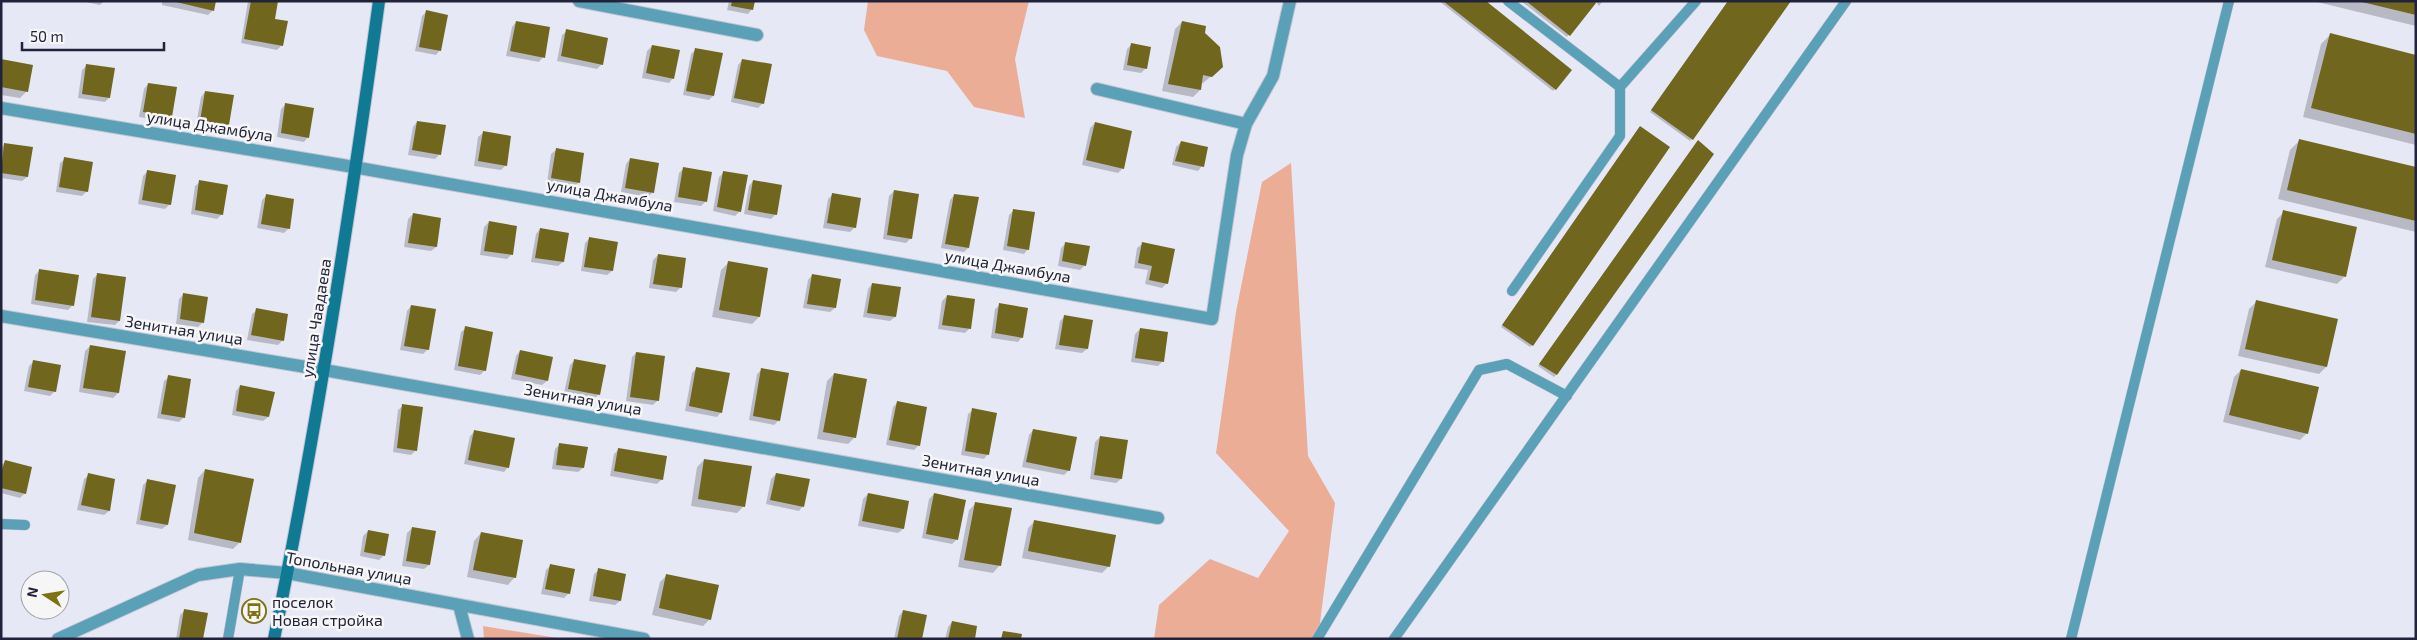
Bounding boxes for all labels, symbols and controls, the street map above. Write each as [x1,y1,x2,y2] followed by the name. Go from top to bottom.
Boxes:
[22,20,165,52] scale bar
[30,27,64,45] text: 50 m
[145,106,275,146] street label: улица Джамбула
[545,174,675,216] street label: улица Джамбула
[943,245,1073,287] street label: улица Джамбула
[297,257,335,379] street label: улица Чаадаева
[124,311,244,349] street label: Зенитная улица
[523,379,643,419] street label: Зенитная улица
[921,450,1041,490] street label: Зенитная улица
[285,547,413,589] street label: Топольная улица
[20,570,70,620] north arrow
[22,585,41,599] text: N
[272,592,383,629] place label: поселок Новая стройка
[241,598,267,624] bus stop icon: поселок Новая стройка

